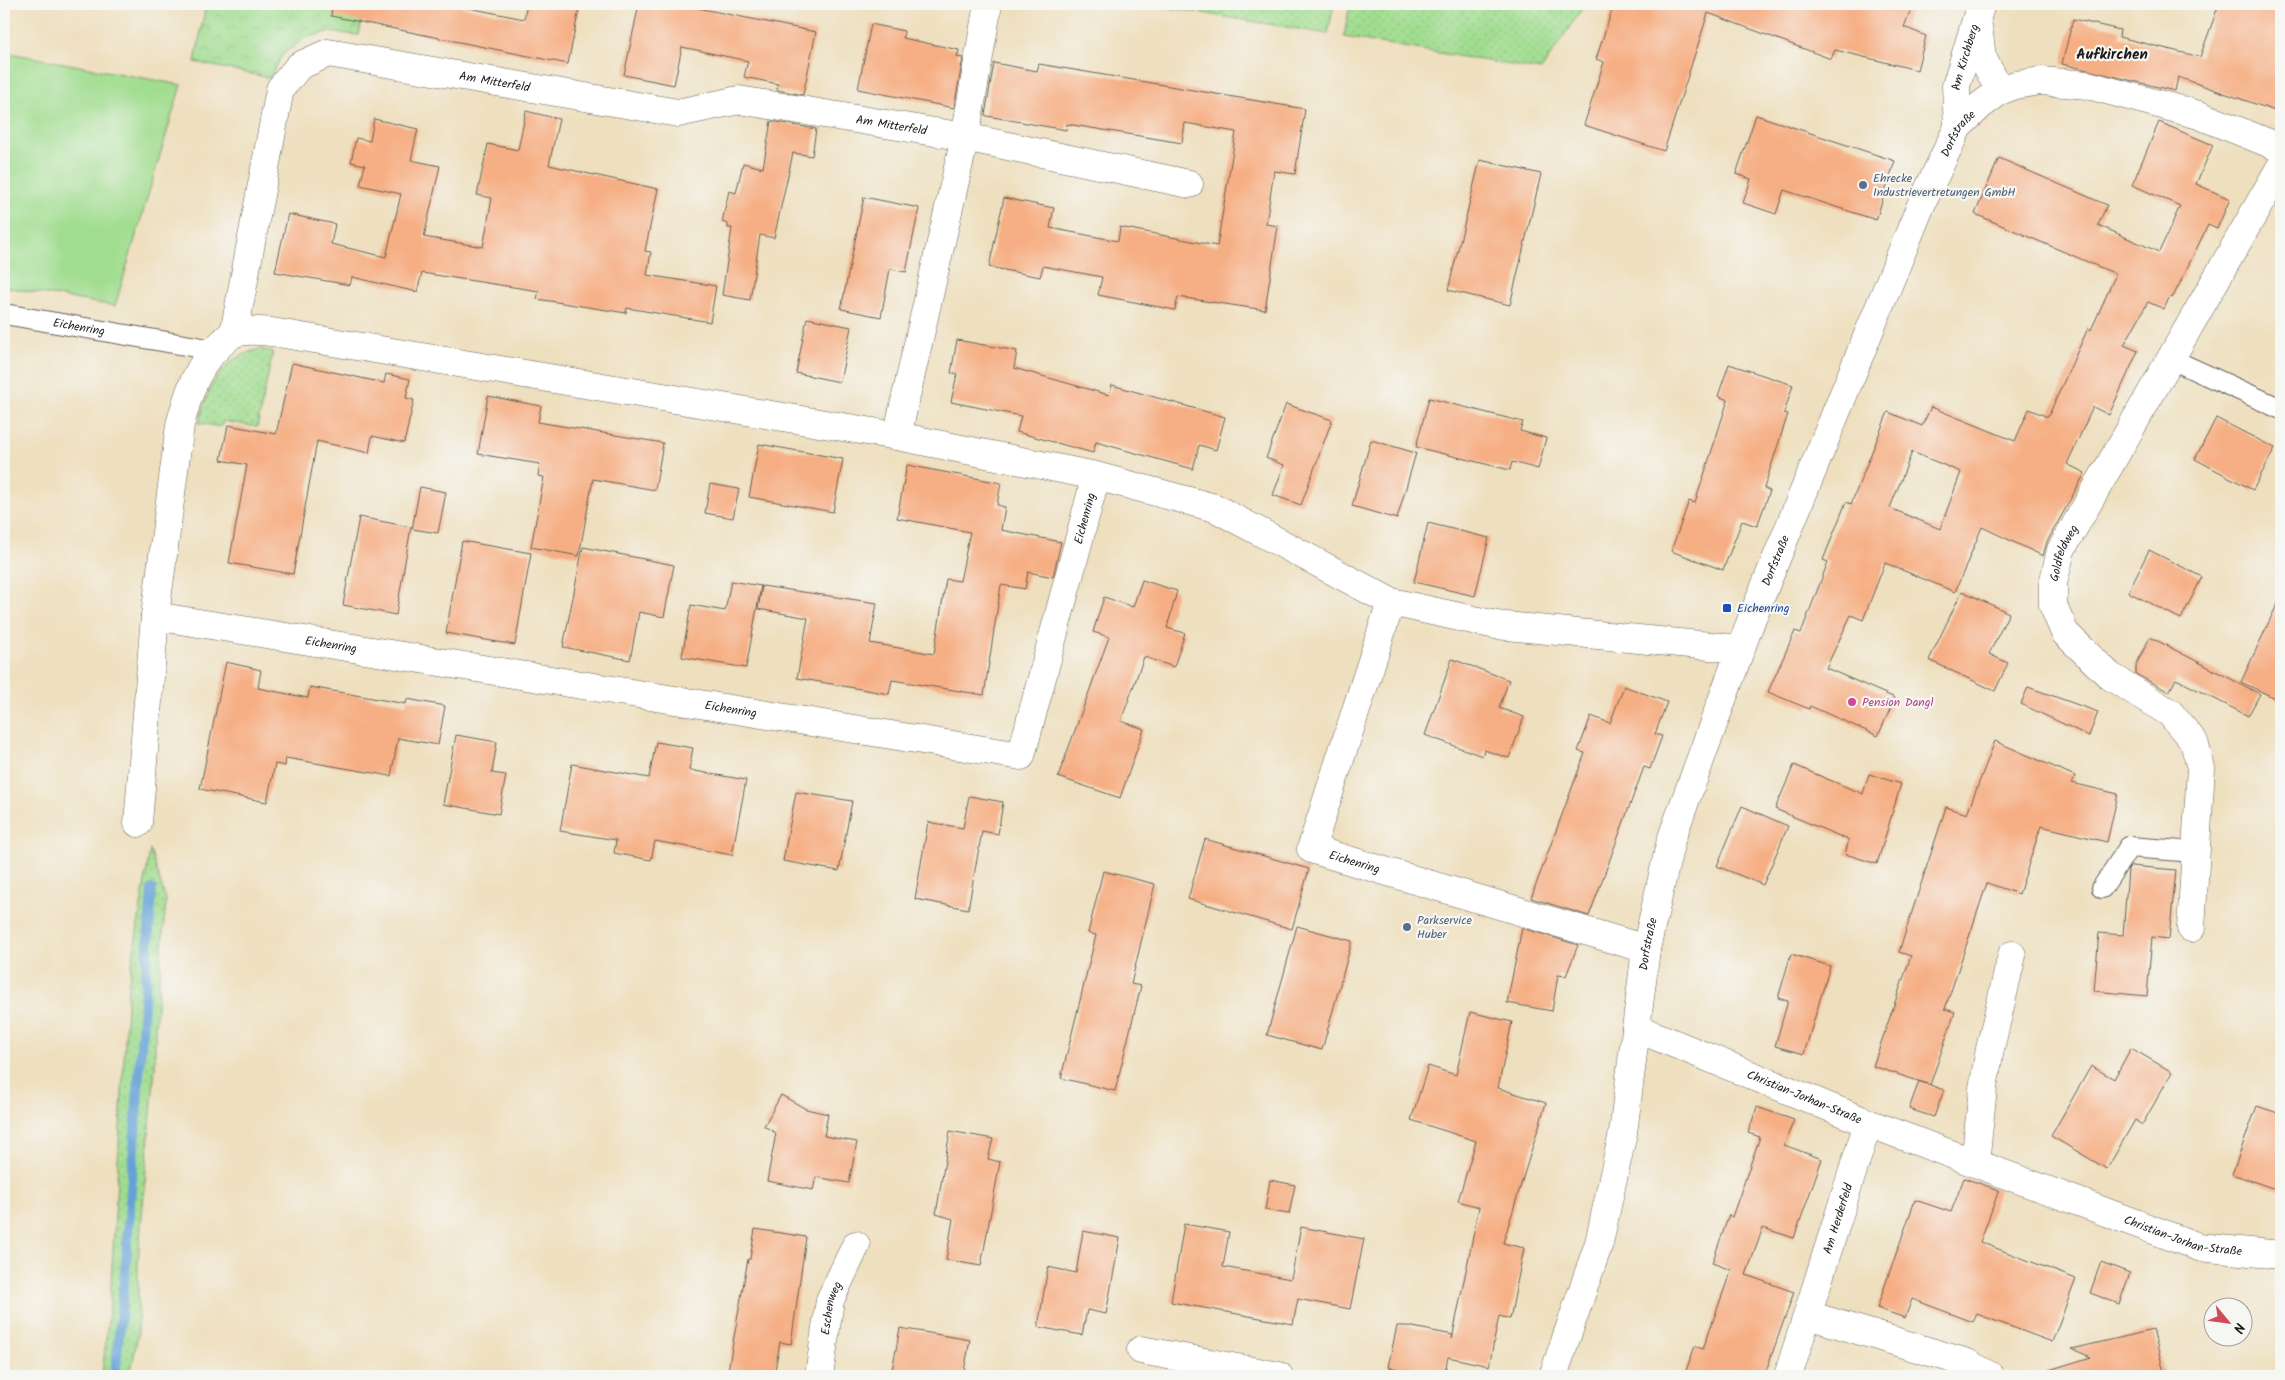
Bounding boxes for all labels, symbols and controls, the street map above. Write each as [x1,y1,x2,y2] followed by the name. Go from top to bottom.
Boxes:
[1947,22,1984,91] street label: Am Kirchberg
[2076,43,2148,67] district label: Aufkirchen
[458,67,532,98] street label: Am Mitterfeld
[1936,105,1981,160] street label: Dorfstraße
[855,110,929,141] street label: Am Mitterfeld
[1873,169,2016,202] place label: Ehrecke Industrievertretungen GmbH
[1857,179,1869,191] marker: Ehrecke Industrievertretungen GmbH
[51,314,107,341] street label: Eichenring
[1069,490,1101,546] street label: Eichenring
[2045,521,2084,583] street label: Goldfeldweg
[1757,532,1795,589] street label: Dorfstraße
[1737,599,1790,618] place label: Eichenring
[1721,602,1733,614] marker: Eichenring
[304,631,359,659] street label: Eichenring
[1862,693,1933,712] place label: Pension Dangl
[703,696,758,723] street label: Eichenring
[1846,696,1858,708] marker: Pension Dangl
[1326,846,1382,879] street label: Eichenring
[1417,911,1472,944] place label: Parkservice Huber
[1634,915,1663,972] street label: Dorfstraße
[1401,921,1413,933] marker: Parkservice Huber
[1744,1065,1865,1130] street label: Christian-Jorhan-Straße
[1818,1180,1859,1257] street label: Am Herderfeld
[2121,1211,2244,1261] street label: Christian-Jorhan-Straße
[816,1278,848,1336] street label: Eschenweg
[2202,1298,2252,1348] north arrow
[2227,1319,2250,1337] text: N

